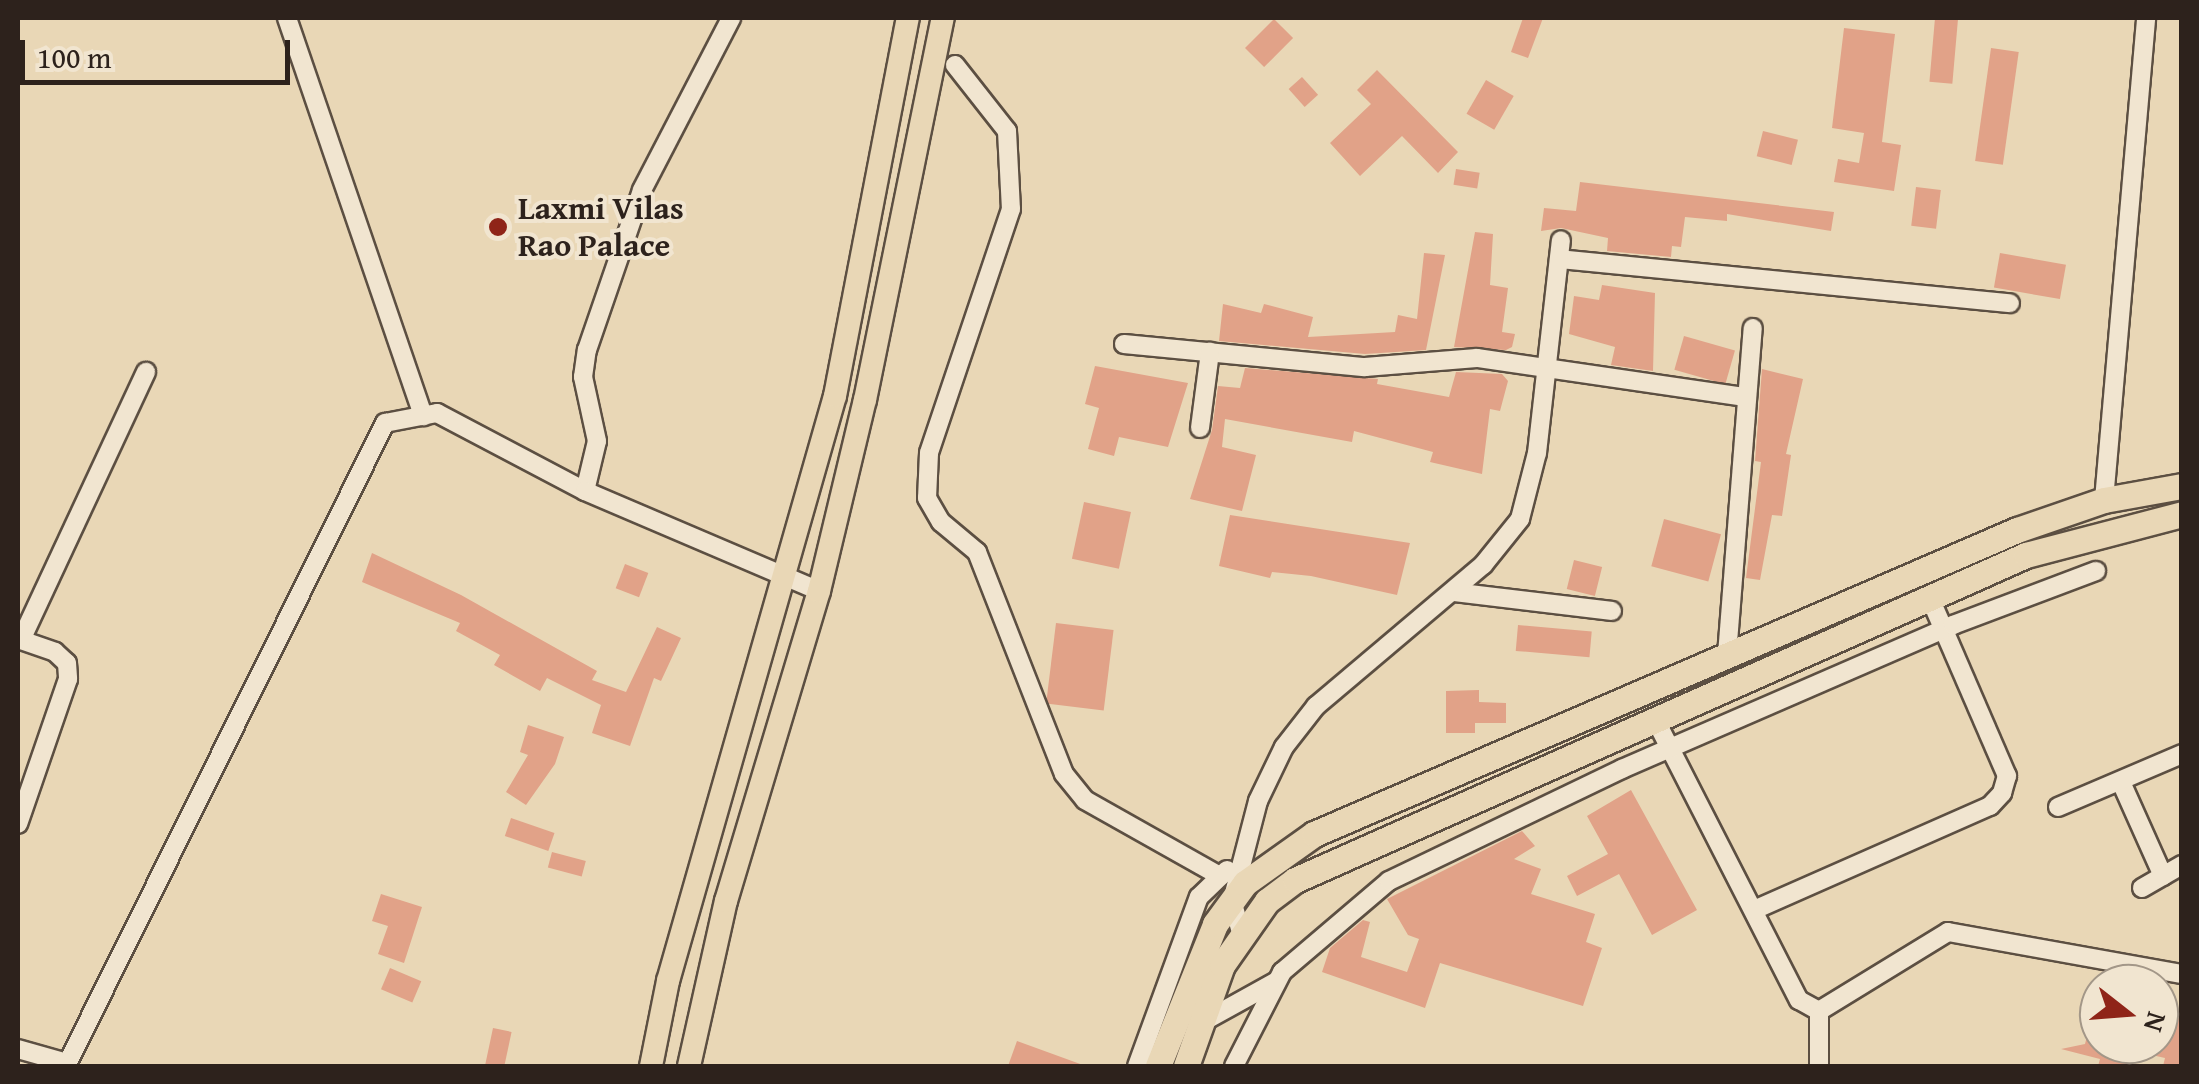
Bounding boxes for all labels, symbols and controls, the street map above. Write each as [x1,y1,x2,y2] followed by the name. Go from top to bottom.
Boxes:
[25,20,295,82] scale bar
[37,35,111,79] text: 100 m
[518,190,684,265] place label: Laxmi Vilas Rao Palace
[487,216,509,238] marker: Laxmi Vilas Rao Palace
[2079,964,2179,1064] north arrow
[2134,1007,2179,1037] text: N

